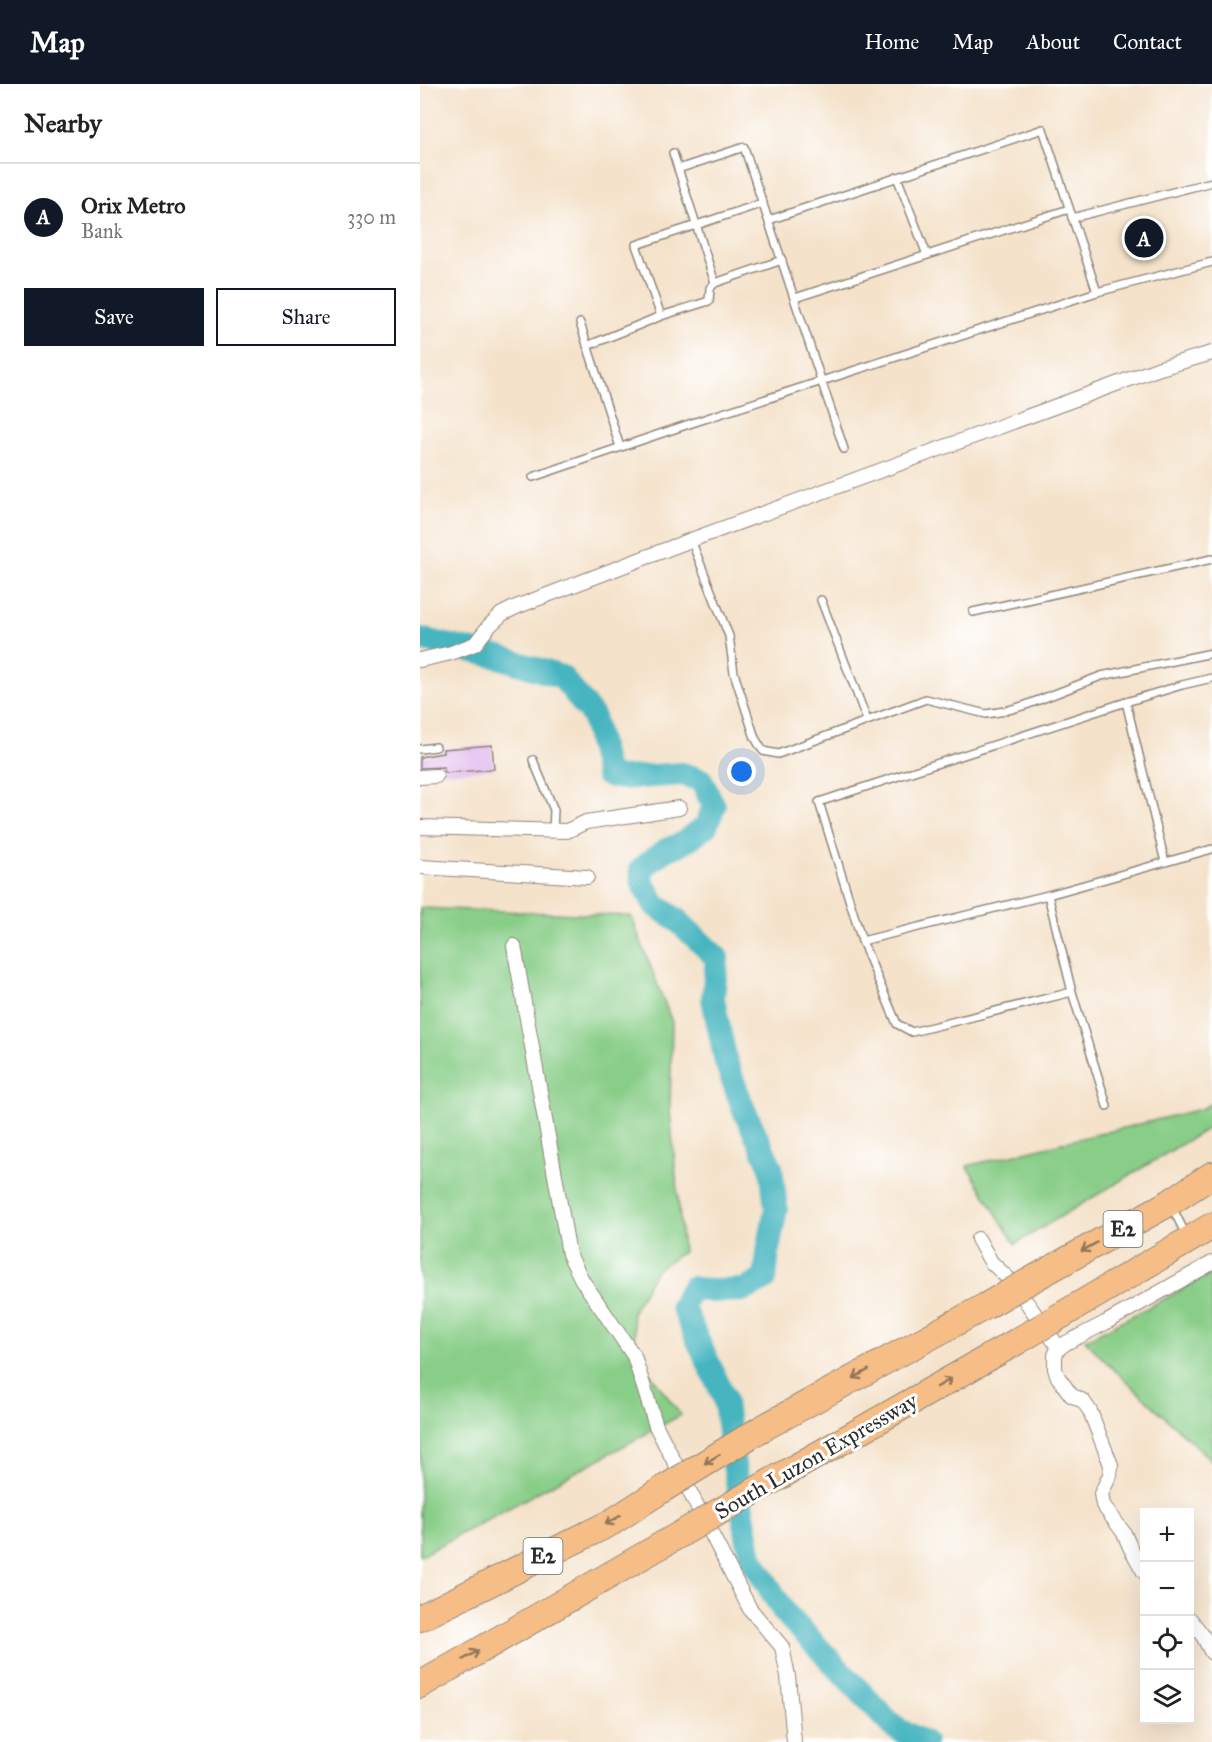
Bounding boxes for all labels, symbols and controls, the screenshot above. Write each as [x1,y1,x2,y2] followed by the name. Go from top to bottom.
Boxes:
[30,25,85,60] text: Map
[864,29,919,55] text: Home
[952,29,993,55] text: Map
[1026,29,1080,55] text: About
[1113,29,1182,55] text: Contact
[24,107,102,139] text: Nearby
[81,192,185,219] text: Orix Metro
[37,205,50,229] text: A
[347,205,396,229] text: 330 m
[1124,216,1164,260] pin: A
[81,219,123,243] text: Bank
[24,288,204,346] button: Save
[216,288,396,346] button: Share
[727,757,756,786] your location
[1104,1211,1142,1247] road number: E2
[1081,1242,1098,1254] one-way arrow
[853,1368,870,1380] one-way arrow
[935,1376,952,1388] one-way arrow
[710,1387,923,1525] street label: South Luzon Expressway
[704,1454,721,1466] one-way arrow
[1140,1508,1194,1724] map controls
[1140,1508,1194,1562] button: +
[605,1514,622,1526] one-way arrow
[524,1538,562,1574] road number: E2
[1140,1562,1194,1616] button: −
[1140,1616,1194,1670] button: locate
[461,1649,479,1660] one-way arrow
[1140,1670,1194,1724] button: layers

